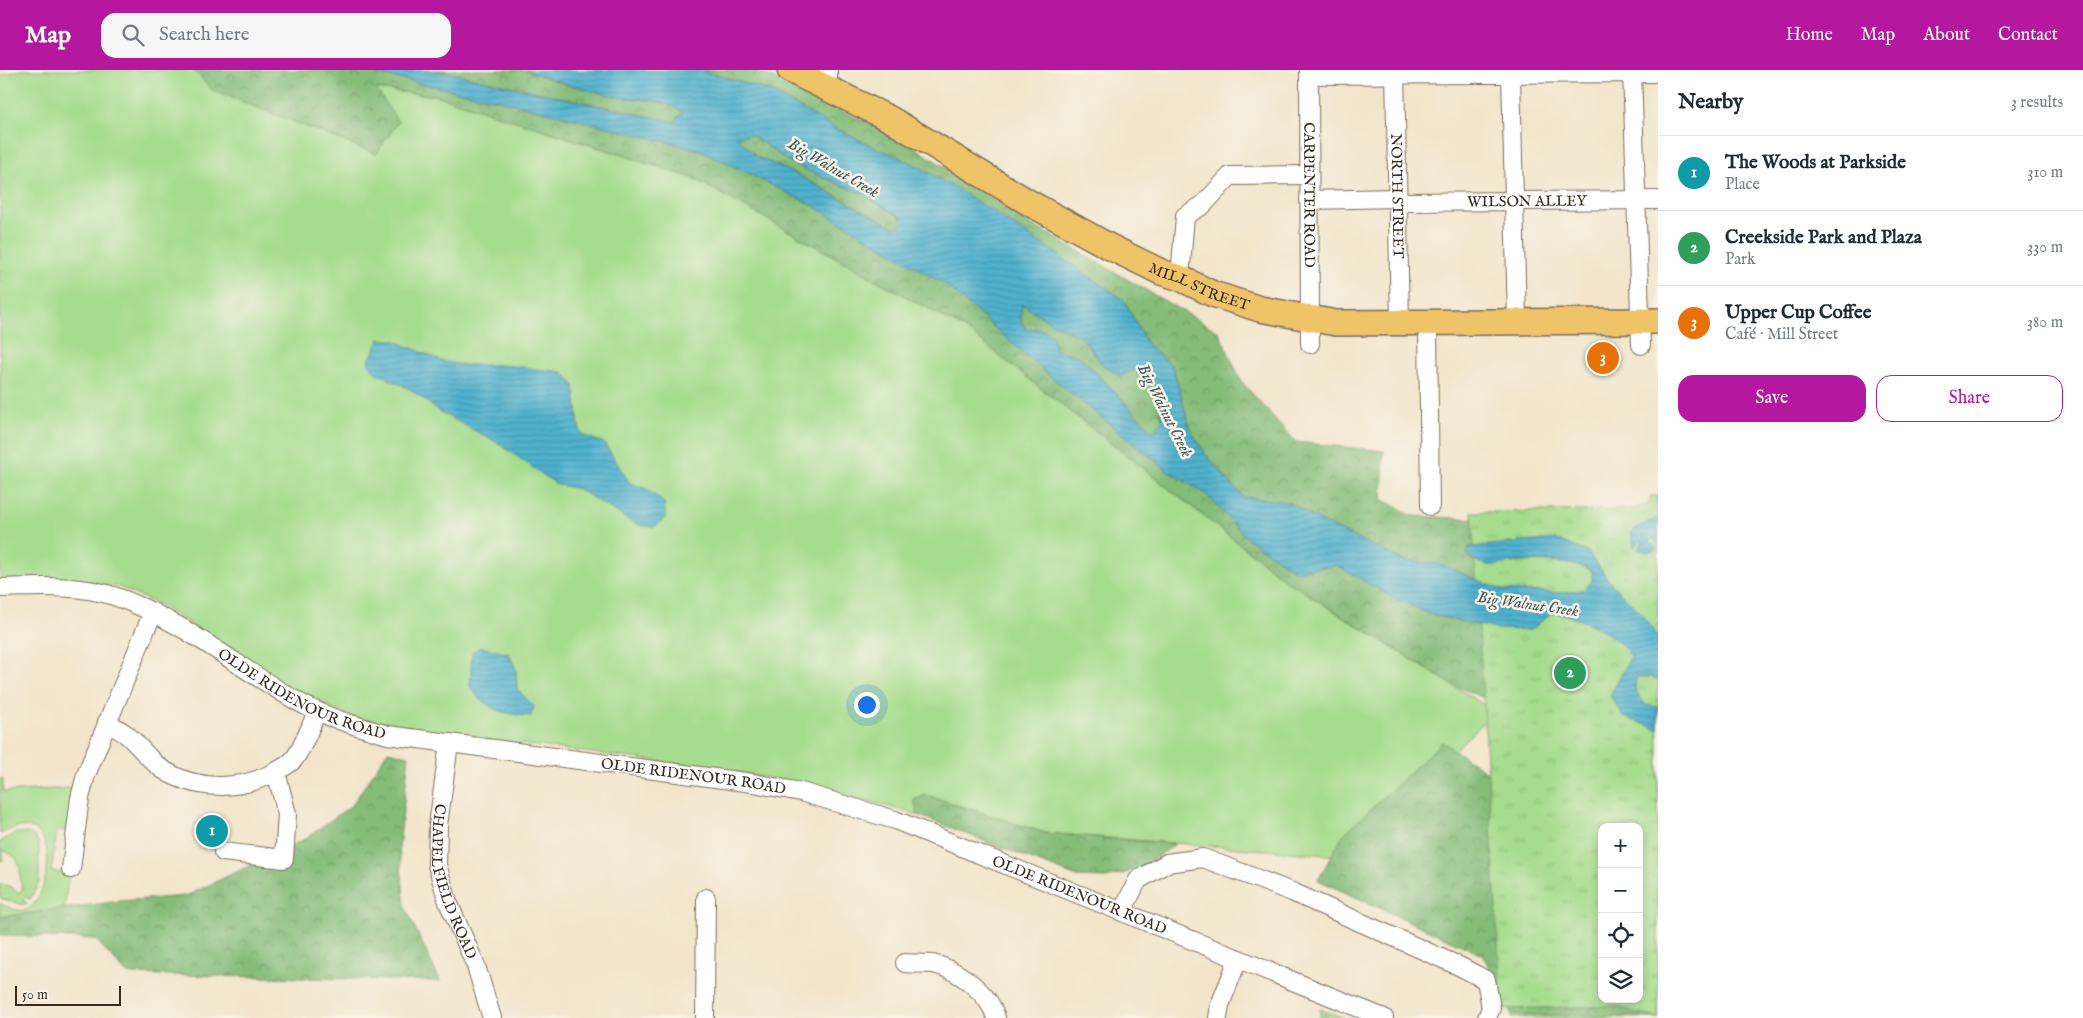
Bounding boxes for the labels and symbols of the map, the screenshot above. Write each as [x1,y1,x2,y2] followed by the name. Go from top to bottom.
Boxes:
[1299,122,1319,268] street label: CARPENTER ROAD
[1386,133,1408,259] street label: NORTH STREET
[784,135,883,203] water label: Big Walnut Creek
[1467,192,1588,211] street label: WILSON ALLEY
[1146,259,1252,315] street label: MILL STREET
[1587,339,1619,377] pin: 3
[1132,361,1197,461] water label: Big Walnut Creek
[1476,588,1580,622] water label: Big Walnut Creek
[214,644,388,744] street label: OLDE RIDENOUR ROAD
[1554,654,1586,692] pin: 2
[854,692,880,718] your location
[600,754,787,799] street label: OLDE RIDENOUR ROAD
[427,803,481,962] street label: CHAPELFIELD ROAD
[196,812,228,850] pin: 1
[989,851,1169,939] street label: OLDE RIDENOUR ROAD
[15,983,121,1006] scale bar

